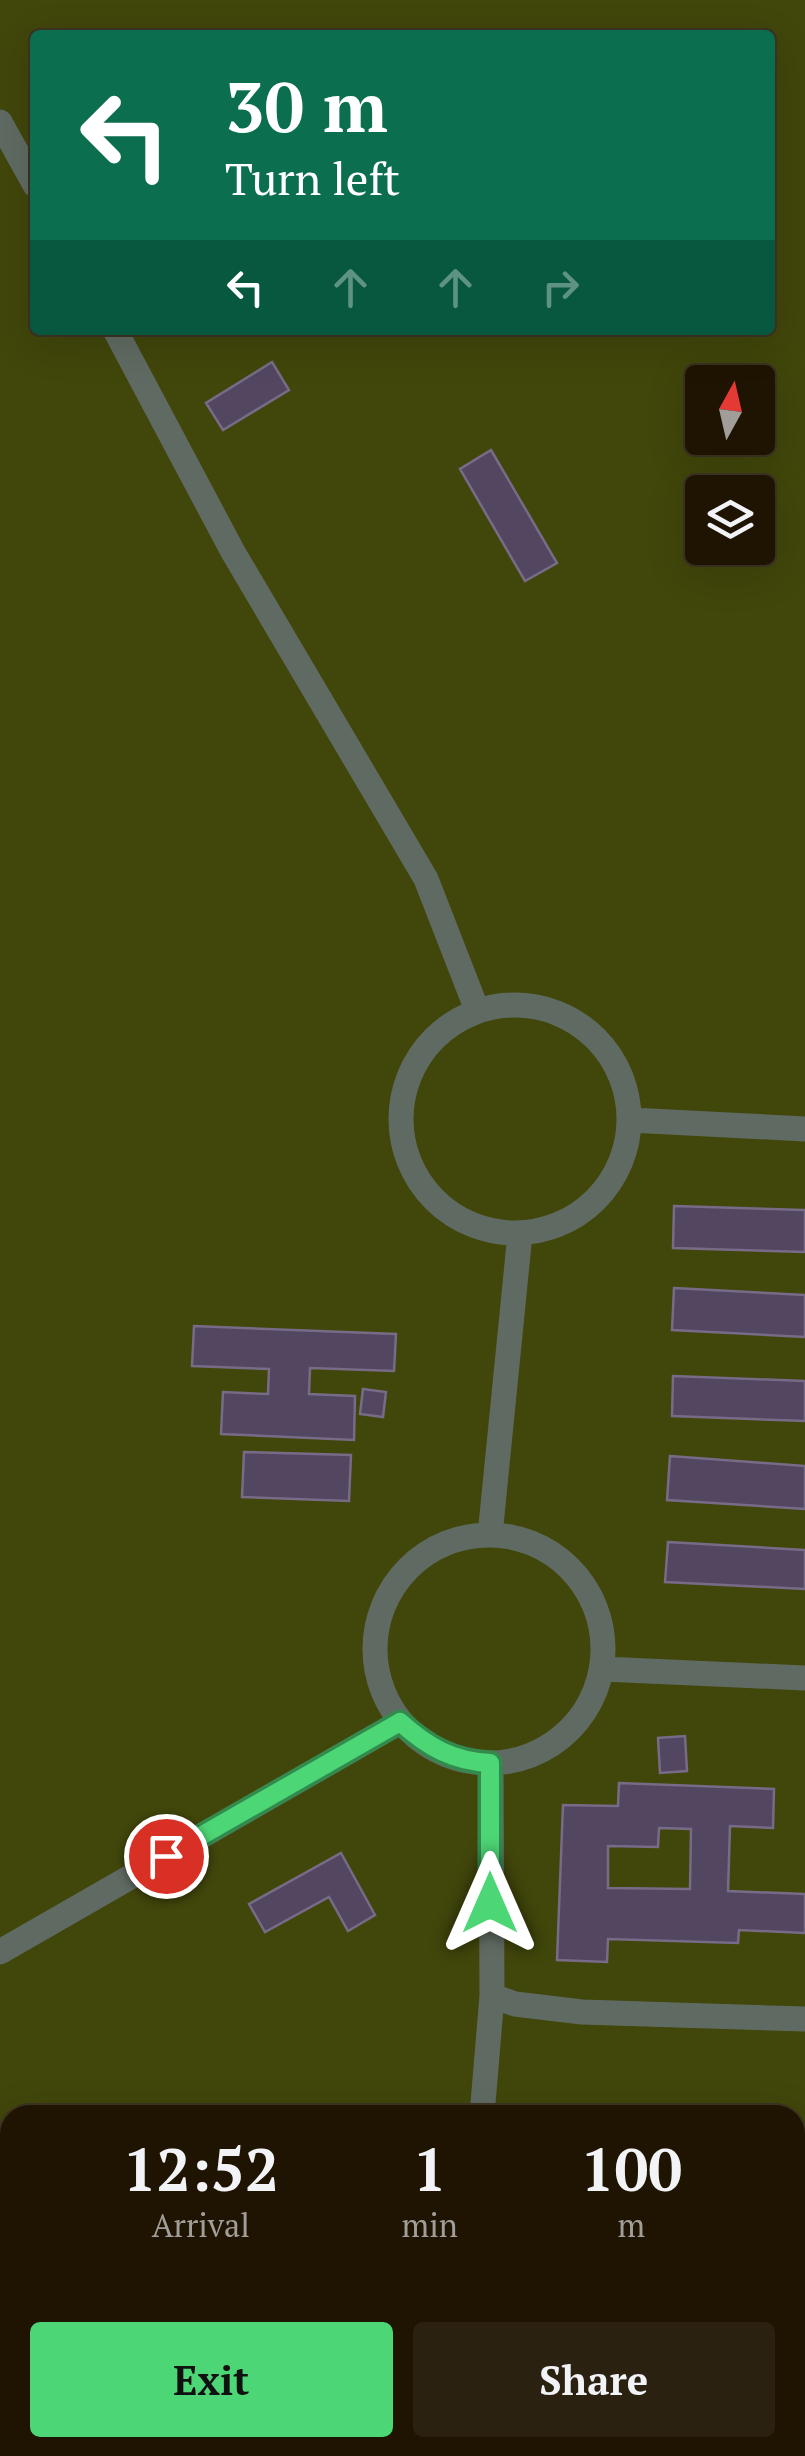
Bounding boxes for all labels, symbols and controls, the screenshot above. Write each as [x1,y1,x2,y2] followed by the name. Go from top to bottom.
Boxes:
[225,59,388,152] text: 30 m
[60,70,190,200] icon: left
[225,148,400,208] text: Turn left
[218,260,273,315] icon: left
[323,260,378,315] icon: ahead
[428,260,483,315] icon: ahead
[533,260,588,315] icon: right
[685,365,775,455] north arrow
[685,365,775,565] map controls
[685,475,775,565] button: layers
[124,1814,209,1899] pin
[139,1829,194,1884] icon: arrive
[438,1851,542,1955] position arrow
[123,2129,279,2208] text: 12:52
[413,2129,447,2208] text: 1
[581,2129,682,2208] text: 100
[152,2204,250,2246] text: Arrival
[402,2204,458,2246] text: min
[618,2204,645,2246] text: m
[30,2322,393,2437] button: Exit
[413,2322,775,2437] button: Share

